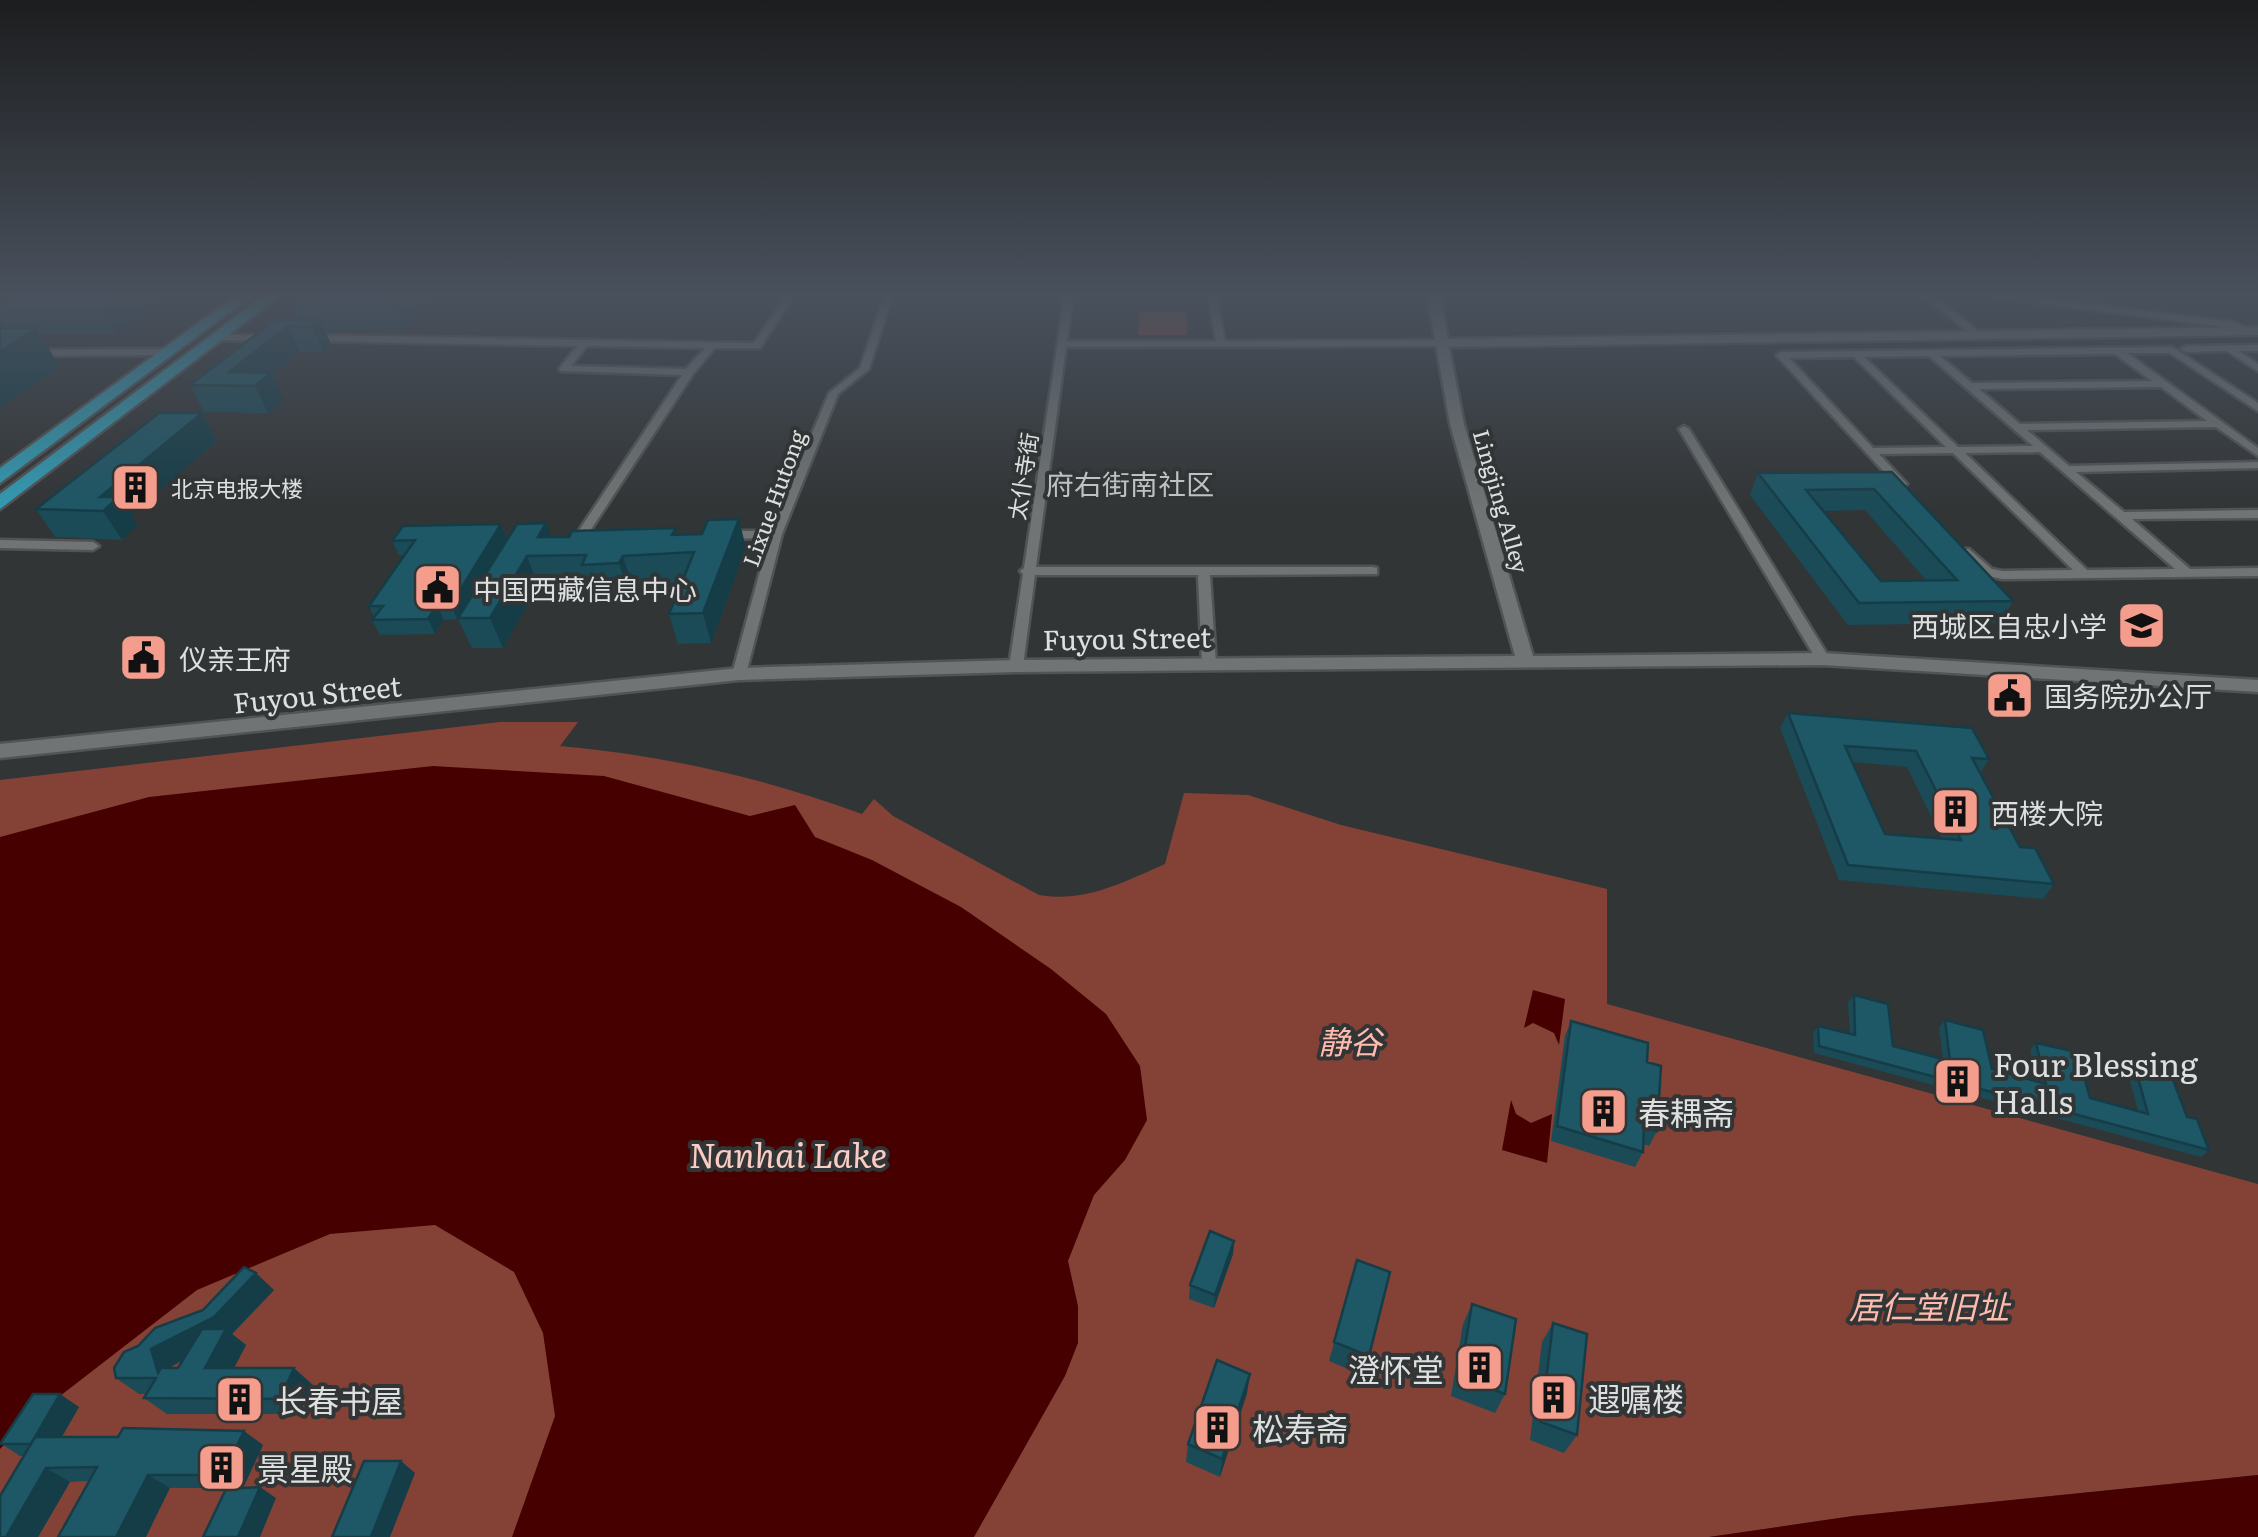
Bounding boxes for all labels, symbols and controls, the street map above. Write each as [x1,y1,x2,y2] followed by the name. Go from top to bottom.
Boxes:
[733,424,813,571] street label: Lixue Hutong
[1466,425,1538,577] street label: Lingjing Alley
[999,430,1045,522] street label: 太仆寺街
[110,461,162,513] building icon: 北京电报大楼
[1046,462,1214,504] district label: 府右街南社区
[171,471,303,504] place label: 北京电报大楼
[412,562,464,614] public building icon: 中国西藏信息中心
[473,567,697,609] place label: 中国西藏信息中心
[2116,599,2168,651] school or university icon: 西城区自忠小学
[1911,604,2107,646] place label: 西城区自忠小学
[1042,615,1212,659] street label: Fuyou Street
[118,632,170,684] public building icon: 仪亲王府
[179,637,291,679] place label: 仪亲王府
[231,663,404,723] street label: Fuyou Street
[1983,669,2035,721] public building icon: 国务院办公厅
[2044,674,2212,716] place label: 国务院办公厅
[1930,786,1982,838] building icon: 西楼大院
[1991,791,2103,833] place label: 西楼大院
[1318,1016,1385,1064] park label: 静谷
[1993,1039,2198,1124] place label: Four Blessing Halls
[1932,1055,1984,1107] building icon: Four Blessing Halls
[1577,1085,1629,1137] building icon: 春耦斋
[1638,1087,1734,1135] place label: 春耦斋
[689,1127,887,1179] water label: Nanhai Lake
[1849,1281,2012,1329] park label: 居仁堂旧址
[1453,1342,1505,1394] building icon: 澄怀堂
[1348,1344,1444,1392] place label: 澄怀堂
[1527,1371,1579,1423] building icon: 遐嘱楼
[214,1373,266,1425] building icon: 长春书屋
[1588,1373,1684,1421] place label: 遐嘱楼
[275,1375,403,1423] place label: 长春书屋
[1191,1401,1243,1453] building icon: 松寿斋
[1252,1403,1348,1451] place label: 松寿斋
[196,1441,248,1493] building icon: 景星殿
[257,1443,353,1491] place label: 景星殿

